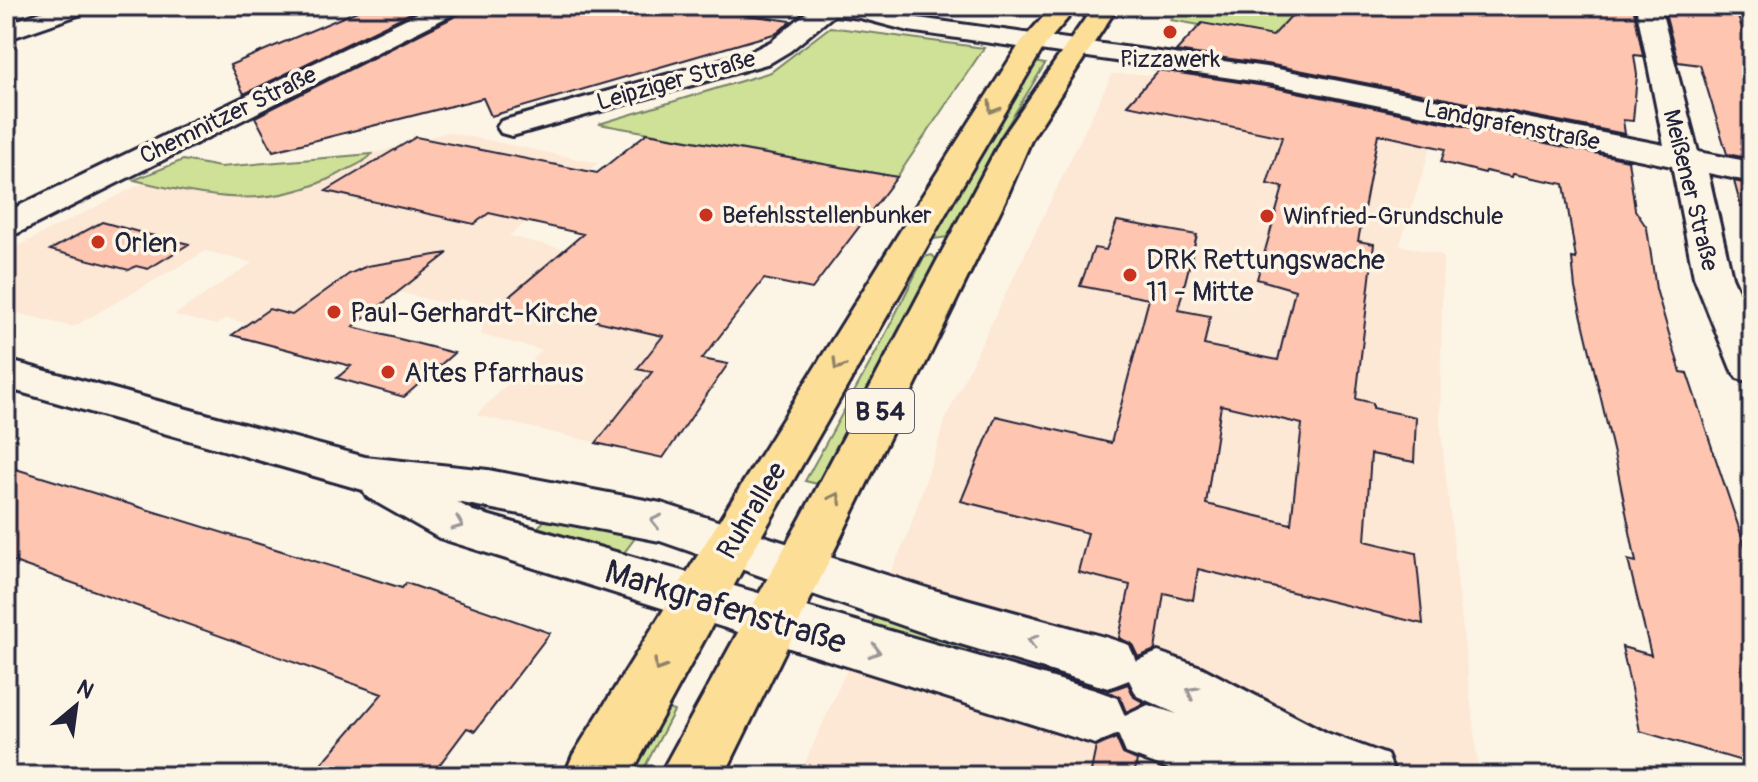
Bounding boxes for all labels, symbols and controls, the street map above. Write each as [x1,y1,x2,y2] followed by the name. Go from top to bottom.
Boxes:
[1161,23,1179,41] marker: Pizzawerk
[593,44,759,117] street label: Leipziger Straße
[1120,45,1220,74] place label: Pizzawerk
[135,60,321,171] street label: Chemnitzer Straße
[1421,94,1603,157] street label: Landgrafenstraße
[988,100,1003,114] one-way arrow
[1656,106,1725,274] street label: Meißener Straße
[722,201,932,230] place label: Befehlsstellenbunker
[1283,202,1503,231] place label: Winfried-Grundschule
[697,206,715,224] marker: Befehlsstellenbunker
[1258,207,1276,225] marker: Winfried-Grundschule
[114,226,178,261] place label: Orlen
[89,233,107,251] marker: Orlen
[1146,243,1385,310] place label: DRK Rettungswache 11 - Mitte
[1121,266,1139,284] marker: DRK Rettungswache 11 - Mitte
[350,296,598,331] place label: Paul-Gerhardt-Kirche
[325,303,343,321] marker: Paul-Gerhardt-Kirche
[404,356,584,391] place label: Altes Pfarrhaus
[832,356,848,371] one-way arrow
[379,363,397,381] marker: Altes Pfarrhaus
[846,389,914,433] road number: B 54
[710,456,795,566] street label: Ruhrallee
[827,492,842,507] one-way arrow
[650,513,663,530] one-way arrow
[450,514,464,530] one-way arrow
[600,550,852,665] street label: Markgrafenstraße
[1027,634,1041,650] one-way arrow
[868,641,882,657] one-way arrow
[653,657,669,672] one-way arrow
[36,666,116,746] north arrow
[72,674,99,705] text: N
[1186,687,1201,702] one-way arrow

